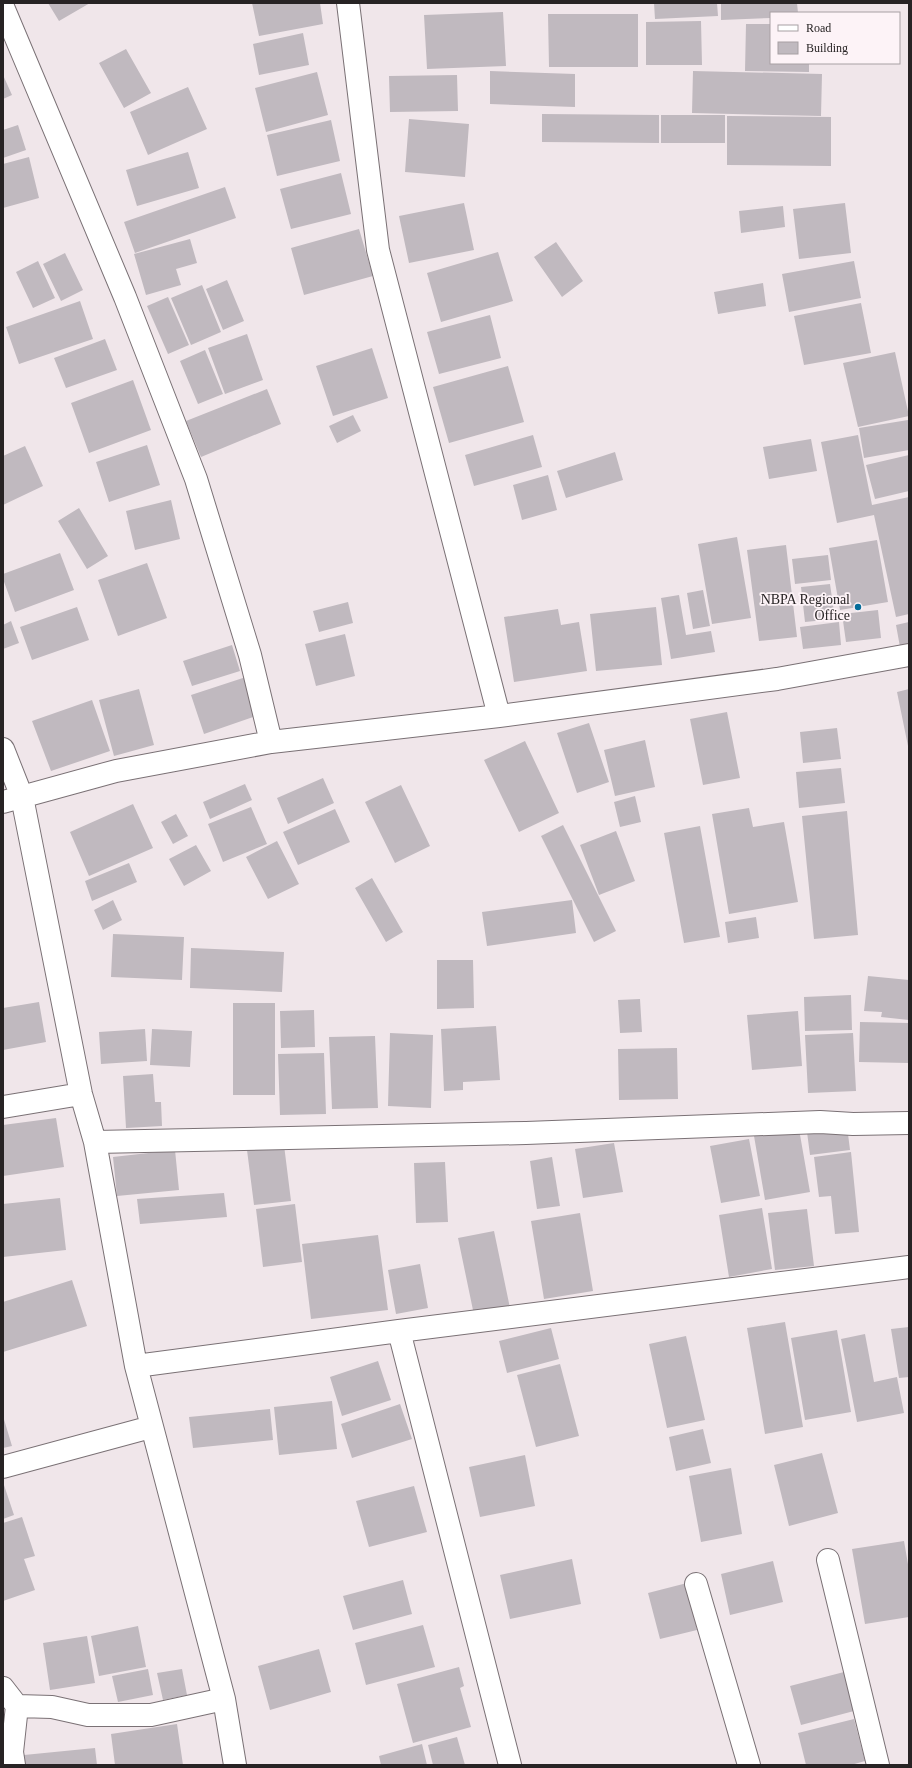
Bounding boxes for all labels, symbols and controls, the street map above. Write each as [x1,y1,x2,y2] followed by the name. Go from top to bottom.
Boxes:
[770,12,900,64] legend
[806,21,831,35] text: Road
[806,41,848,55] text: Building
[761,592,850,623] place label: NBPA Regional Office
[853,602,863,612] marker: NBPA Regional Office

